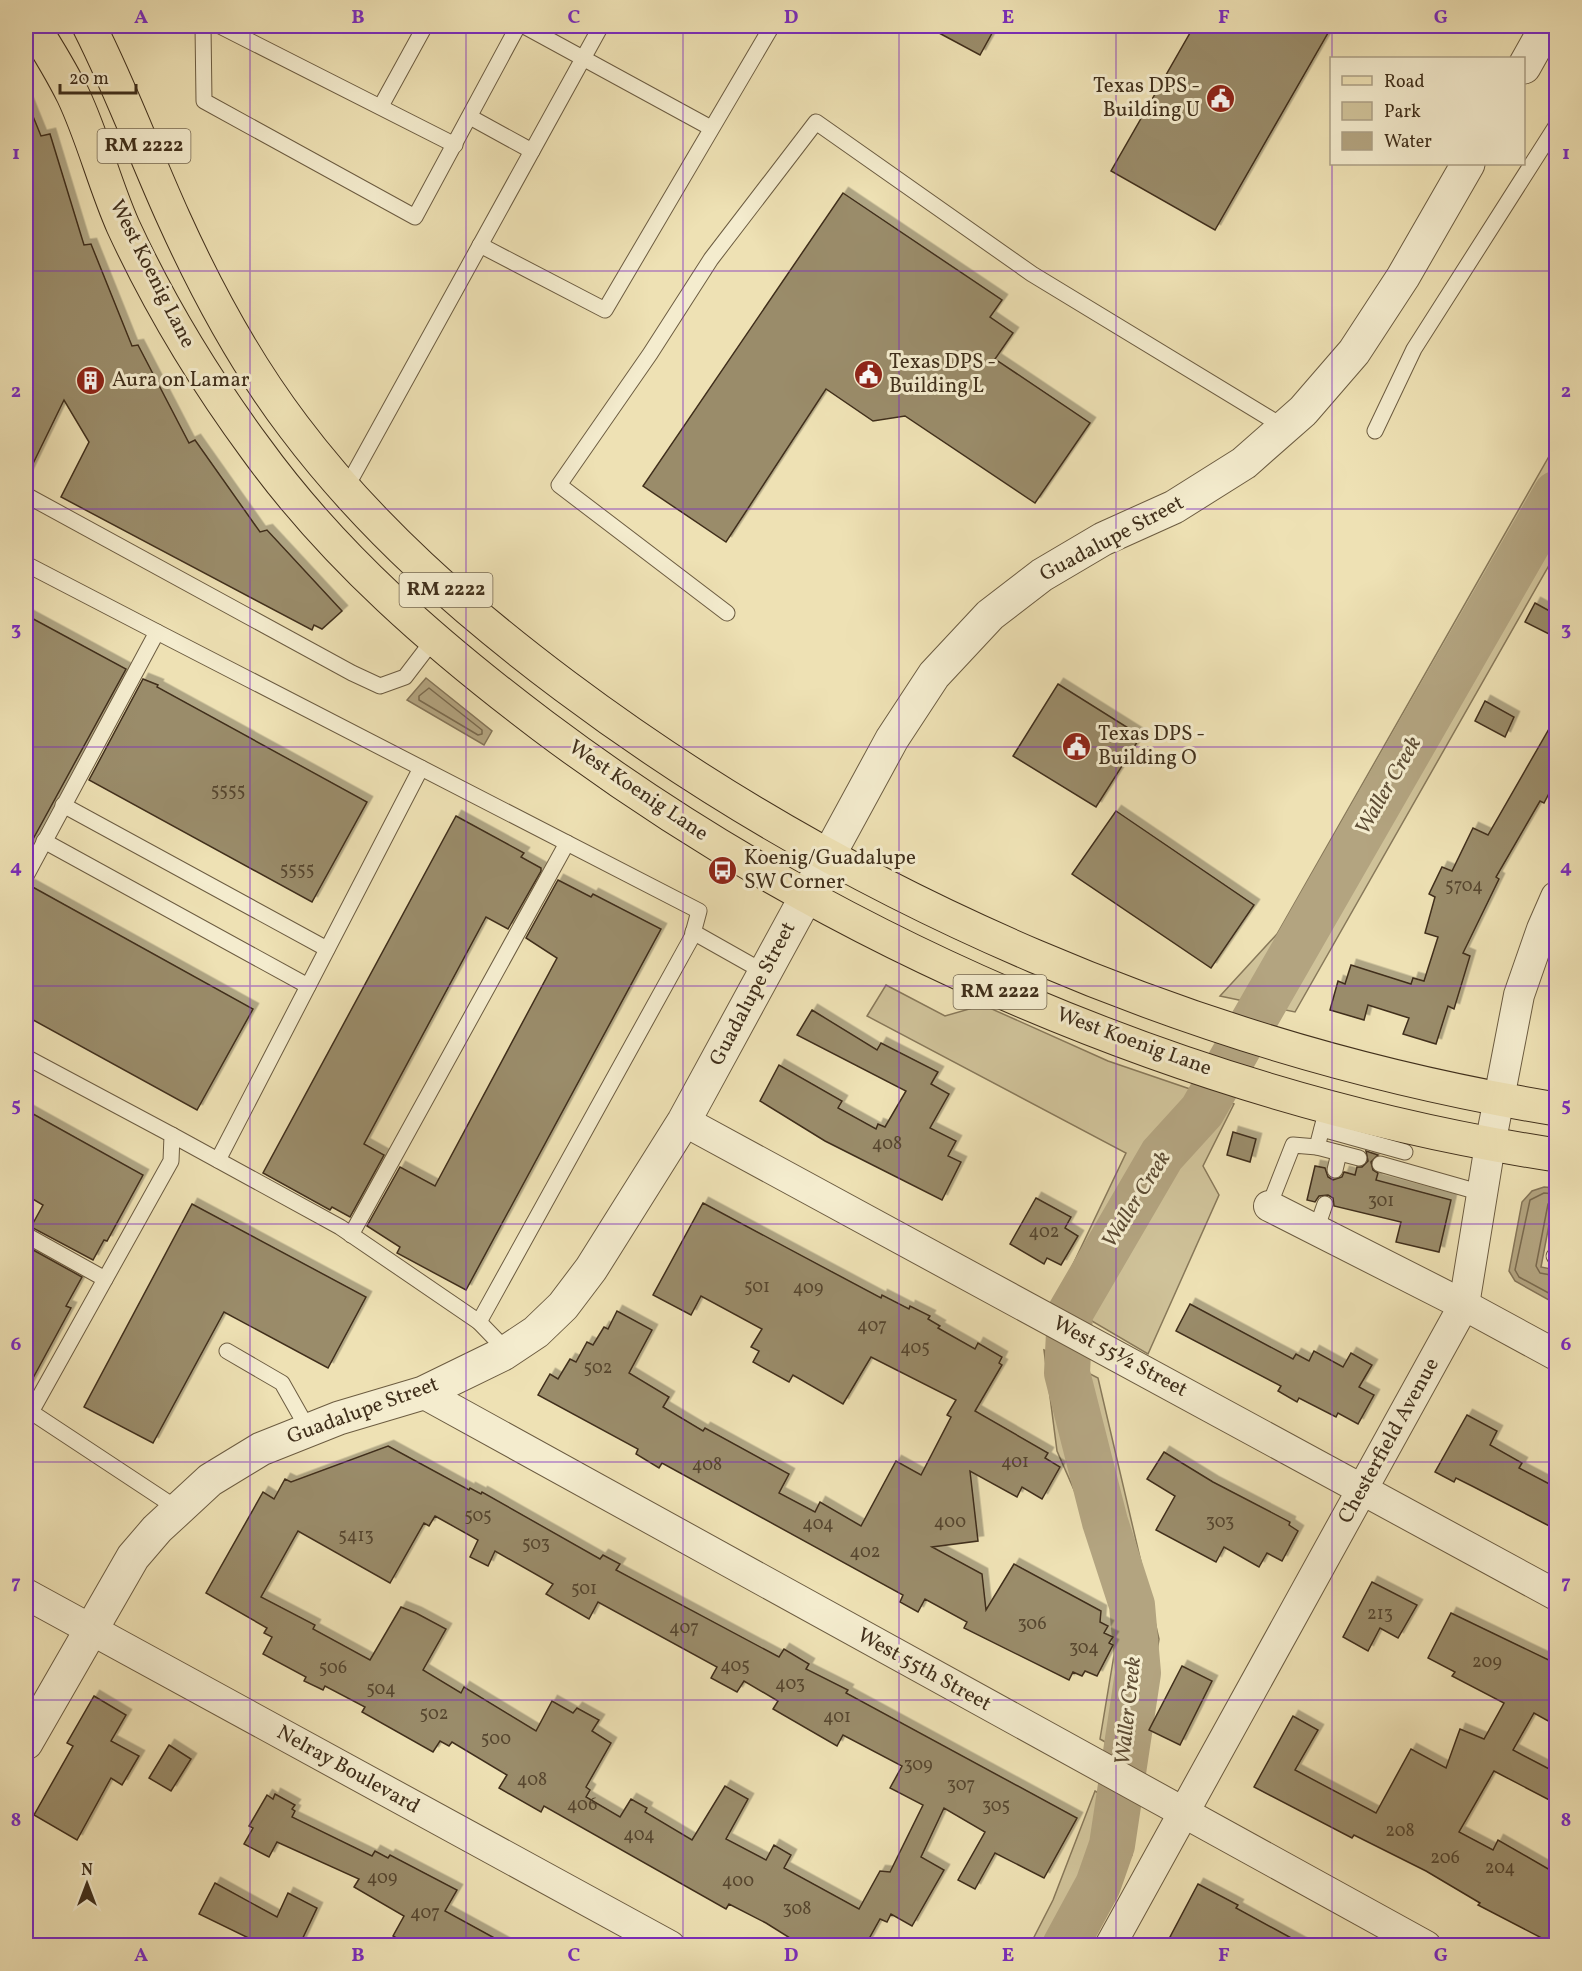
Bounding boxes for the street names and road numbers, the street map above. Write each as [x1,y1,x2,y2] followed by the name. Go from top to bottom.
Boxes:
[98,129,190,163] road number: RM 2222
[102,195,202,353] street label: West Koenig Lane
[1035,489,1189,589] street label: Guadalupe Street
[400,573,492,607] road number: RM 2222
[562,733,714,849] street label: West Koenig Lane
[703,917,803,1071] street label: Guadalupe Street
[954,975,1046,1009] road number: RM 2222
[1052,1001,1216,1084] street label: West Koenig Lane
[1047,1309,1193,1405] street label: West 55½ Street
[1331,1353,1447,1529] street label: Chesterfield Avenue
[283,1370,443,1452] street label: Guadalupe Street
[852,1621,996,1719] street label: West 55th Street
[271,1719,425,1821] street label: Nelray Boulevard

